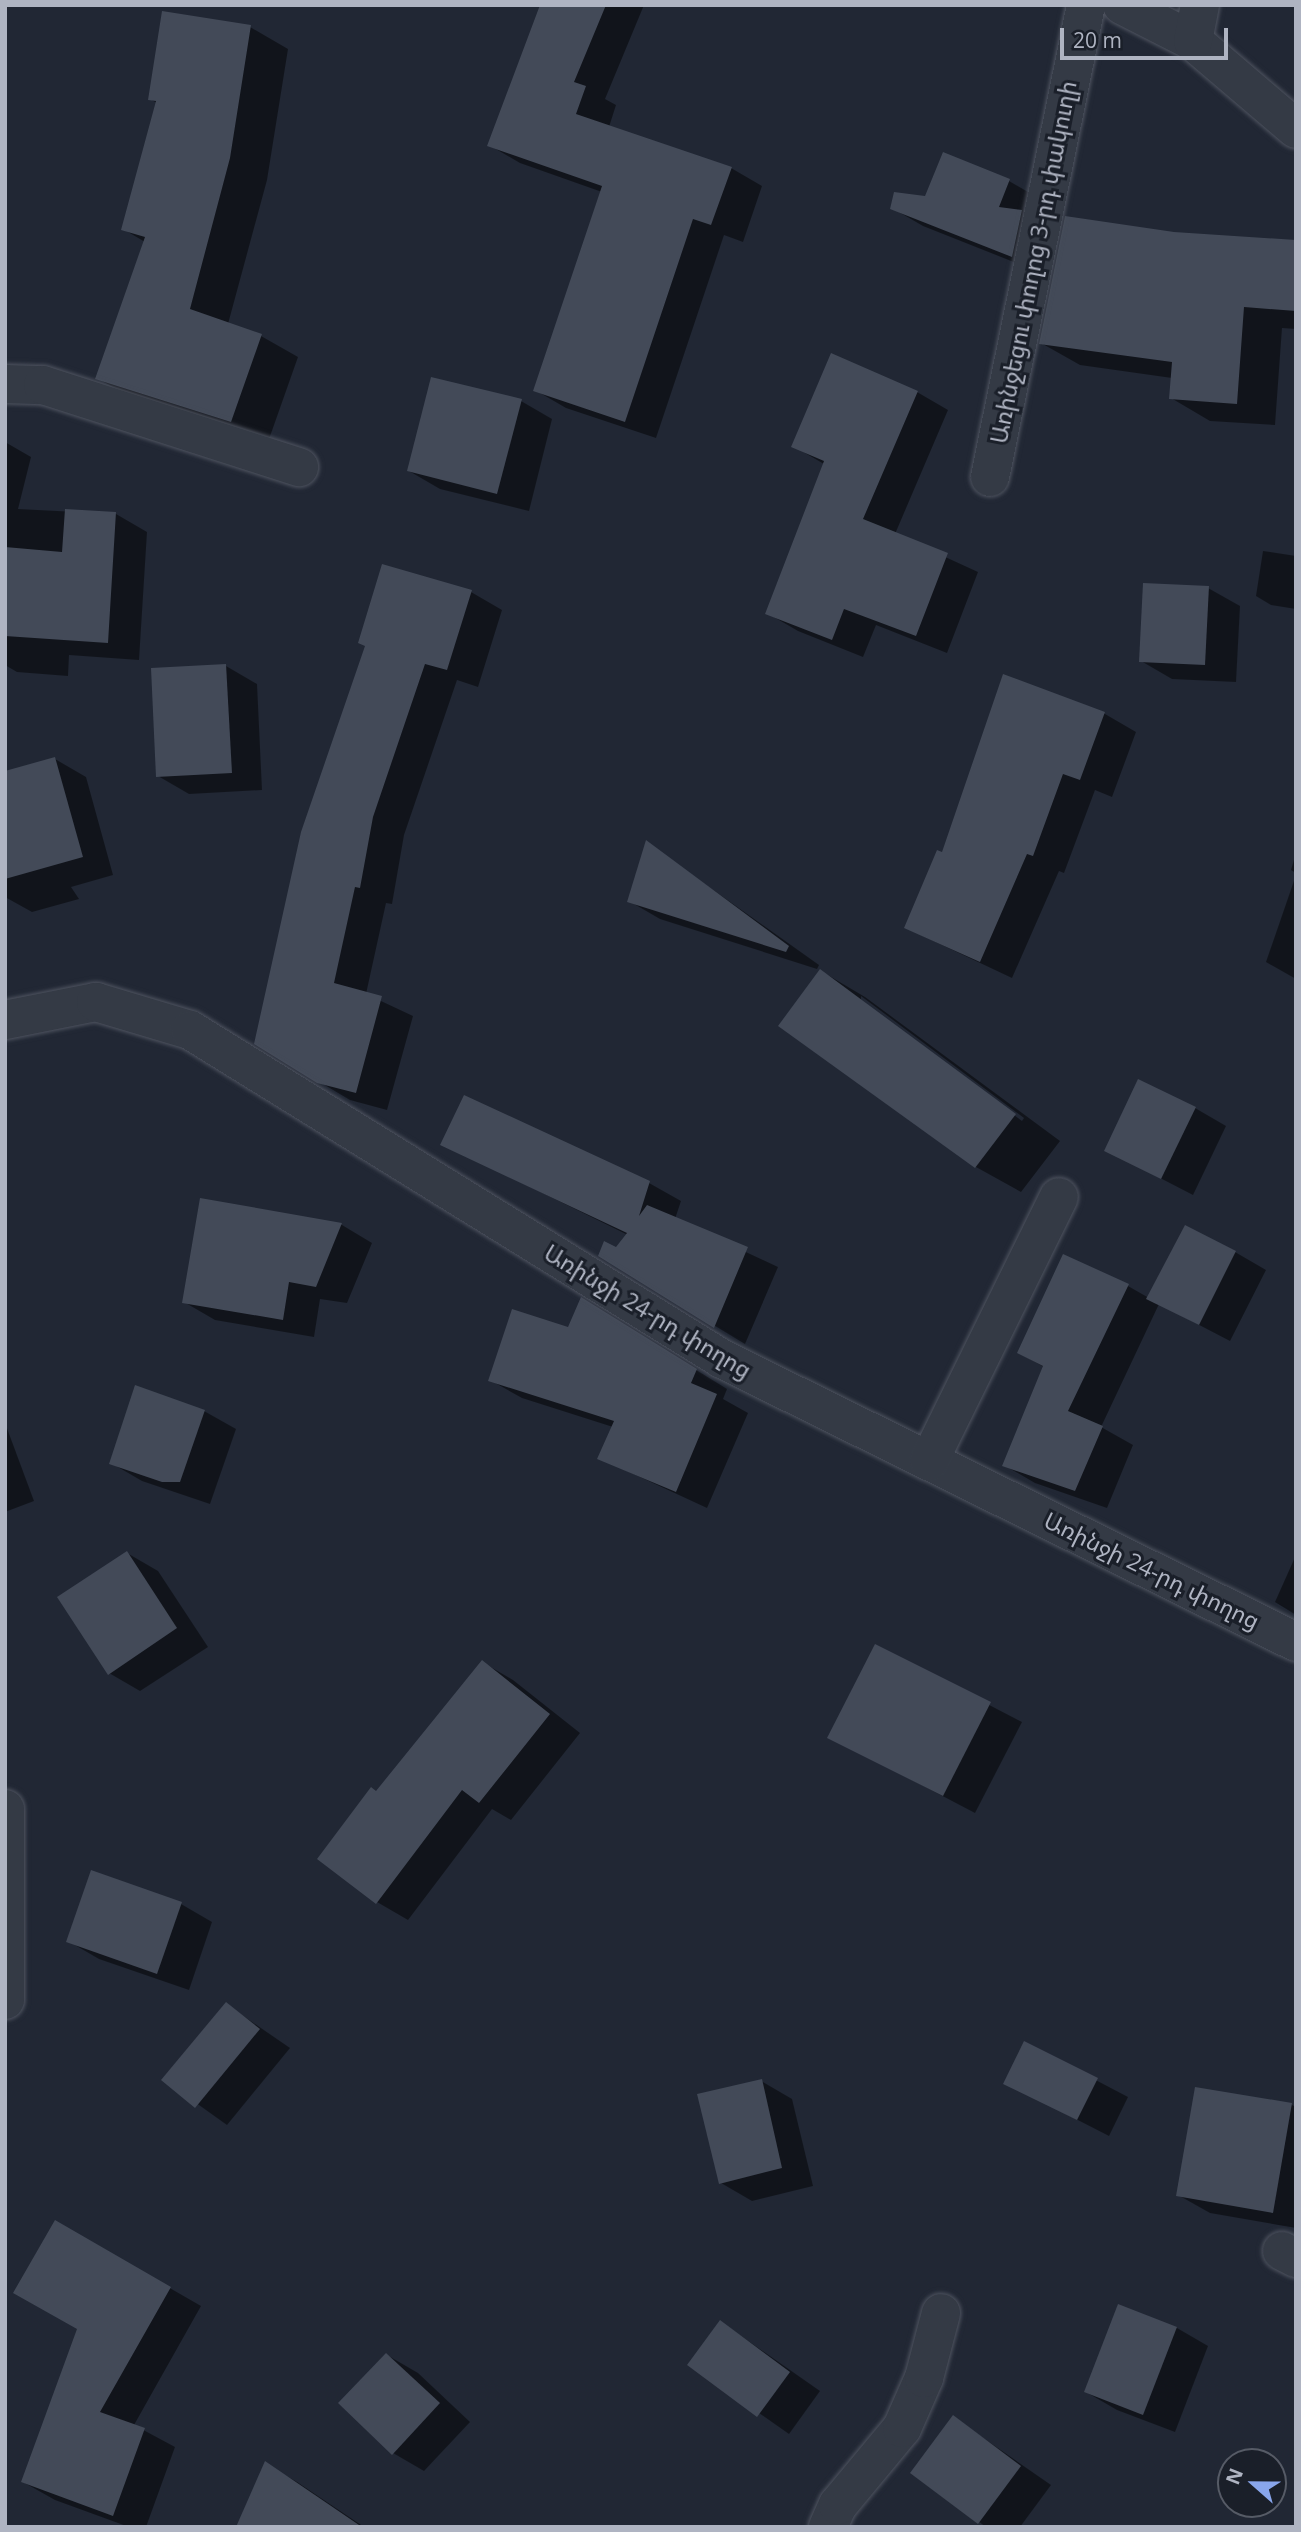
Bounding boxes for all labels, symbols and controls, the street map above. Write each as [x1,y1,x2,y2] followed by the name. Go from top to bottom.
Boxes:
[1063,14,1231,58] scale bar
[1073,26,1122,54] text: 20 m
[984,78,1082,446] street label: Առինջեցու փողոց 3-րդ փակուղի
[540,1238,756,1384] street label: Առինջի 24-րդ փողոց
[1040,1506,1264,1634] street label: Առինջի 24-րդ փողոց
[1217,2448,1287,2518] north arrow
[1219,2464,1249,2488] text: N

